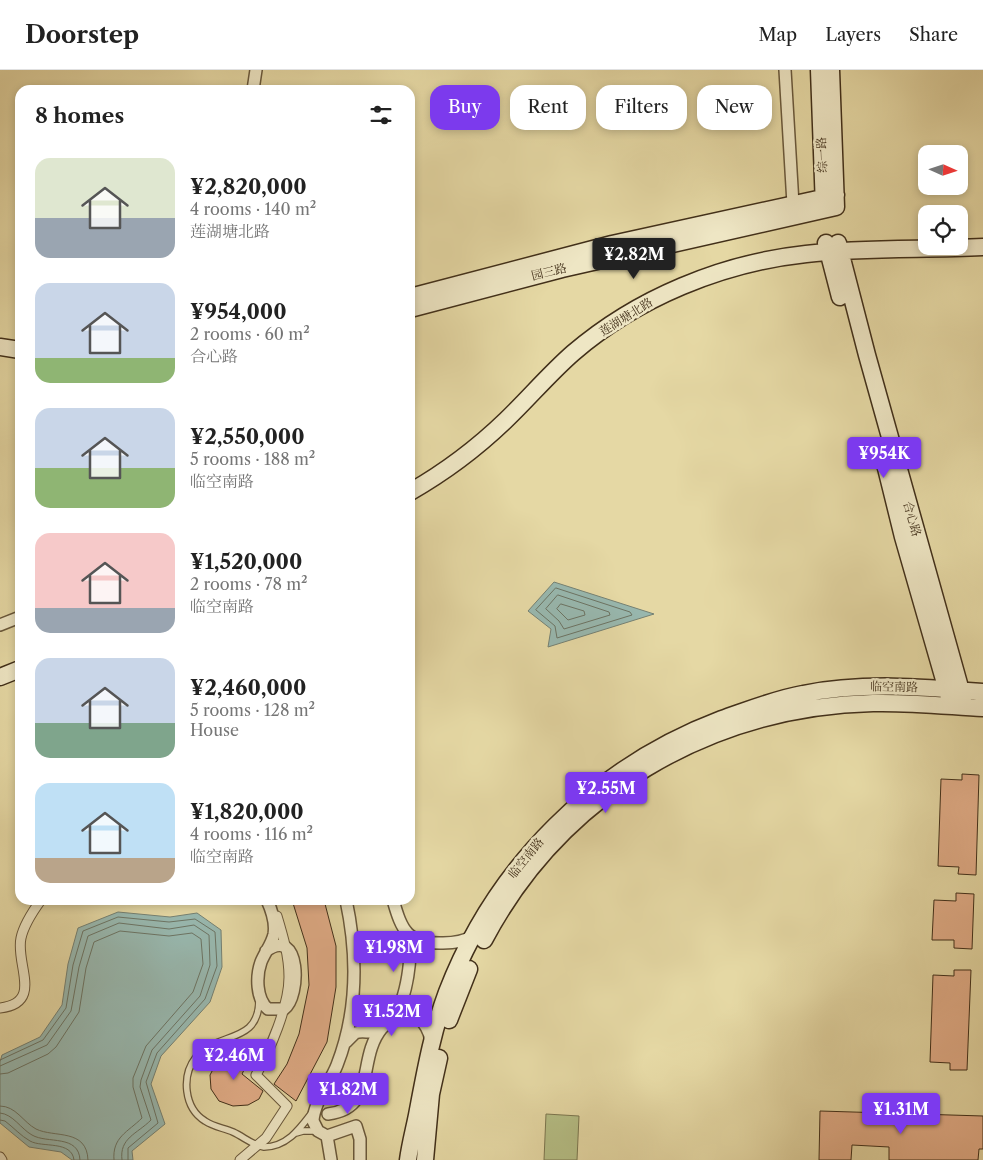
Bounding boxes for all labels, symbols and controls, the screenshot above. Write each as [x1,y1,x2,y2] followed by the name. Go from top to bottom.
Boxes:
[25,20,139,49] text: Doorstep
[759,24,797,46] text: Map
[825,24,881,46] text: Layers
[909,24,958,46] text: Share
[430,85,500,130] chip: Buy
[510,85,586,130] chip: Rent
[596,85,687,130] chip: Filters
[697,85,772,130] chip: New
[367,101,395,129] icon: filters
[35,103,124,128] text: 8 homes
[813,137,830,173] street label: 综一路
[918,145,968,195] north arrow
[918,145,968,255] map controls
[190,174,307,199] text: ¥2,820,000
[75,178,135,238] icon: home
[190,199,316,219] text: 4 rooms · 140 m²
[918,205,968,255] button: locate
[190,221,270,241] text: 莲湖塘北路
[593,238,675,280] pin: ¥2.82M
[603,244,665,264] text: ¥2.82M
[530,260,568,283] street label: 园三路
[596,294,655,339] street label: 莲湖塘北路
[190,299,287,324] text: ¥954,000
[75,303,135,363] icon: home
[190,324,310,344] text: 2 rooms · 60 m²
[190,346,238,366] text: 合心路
[190,424,305,449] text: ¥2,550,000
[75,428,135,488] icon: home
[849,436,919,479] pin: ¥954K
[858,443,910,463] text: ¥954K
[190,449,315,469] text: 5 rooms · 188 m²
[190,471,254,491] text: 临空南路
[900,499,925,538] street label: 合心路
[190,549,302,574] text: ¥1,520,000
[75,553,135,613] icon: home
[190,574,308,594] text: 2 rooms · 78 m²
[190,596,254,616] text: 临空南路
[190,675,306,700] text: ¥2,460,000
[75,678,135,738] icon: home
[870,679,918,694] street label: 临空南路
[190,700,315,720] text: 5 rooms · 128 m²
[190,720,239,740] text: House
[565,772,647,814] pin: ¥2.55M
[576,778,636,798] text: ¥2.55M
[190,799,304,824] text: ¥1,820,000
[75,803,135,863] icon: home
[190,824,313,844] text: 4 rooms · 116 m²
[505,834,547,881] street label: 临空南路
[190,846,254,866] text: 临空南路
[353,930,435,973] pin: ¥1.98M
[365,937,423,957] text: ¥1.98M
[351,994,433,1037] pin: ¥1.52M
[363,1001,421,1021] text: ¥1.52M
[193,1038,275,1081] pin: ¥2.46M
[204,1045,264,1065] text: ¥2.46M
[307,1072,389,1115] pin: ¥1.82M
[319,1079,377,1099] text: ¥1.82M
[860,1092,942,1135] pin: ¥1.31M
[873,1099,929,1119] text: ¥1.31M

